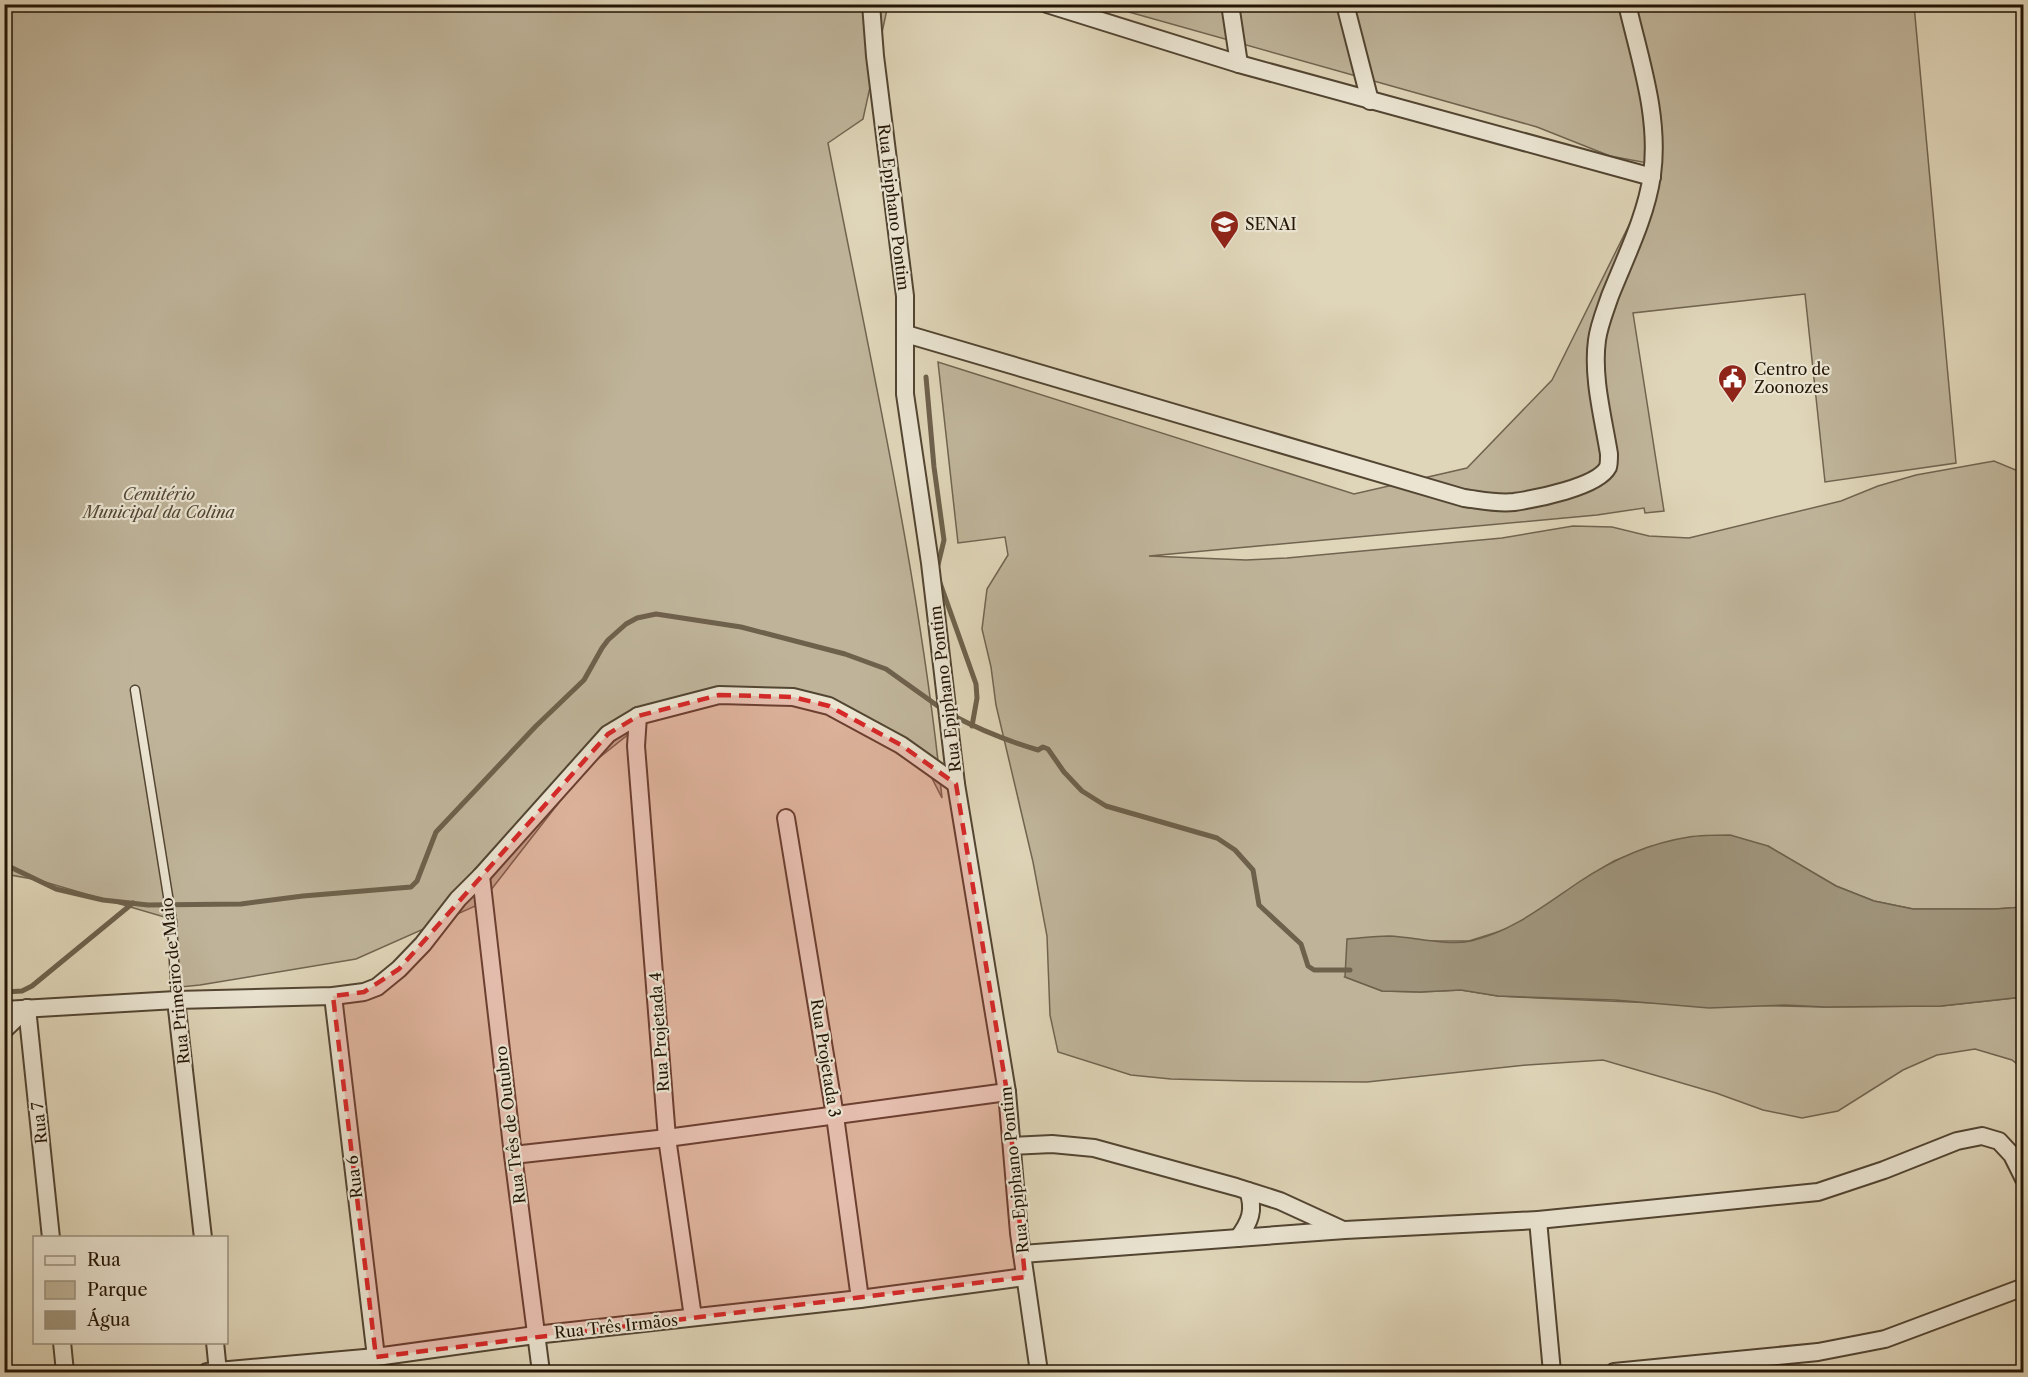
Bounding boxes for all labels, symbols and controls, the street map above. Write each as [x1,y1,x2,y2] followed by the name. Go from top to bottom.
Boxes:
[874,123,914,292] street label: Rua Epiphano Pontim
[1208,208,1240,250] school or university icon: SENAI
[1245,214,1297,234] place label: SENAI
[1754,359,1830,397] place label: Centro de Zoonozes
[1717,362,1749,404] public building icon: Centro de Zoonozes
[81,484,235,522] park label: Cemitério Municipal da Colina
[925,604,965,773] street label: Rua Epiphano Pontim
[156,896,194,1065] street label: Rua Primeiro de Maio
[645,971,673,1093] street label: Rua Projetada 4
[807,997,845,1119] street label: Rua Projetada 3
[490,1045,530,1205] street label: Rua Três de Outubro
[995,1085,1033,1254] street label: Rua Epiphano Pontim
[27,1101,51,1145] street label: Rua 7
[341,1154,367,1200] street label: Rua 6
[33,1236,228,1344] legend
[87,1249,121,1271] text: Rua
[87,1279,148,1301] text: Parque
[86,1308,131,1331] text: Água
[553,1310,679,1342] street label: Rua Três Irmãos

